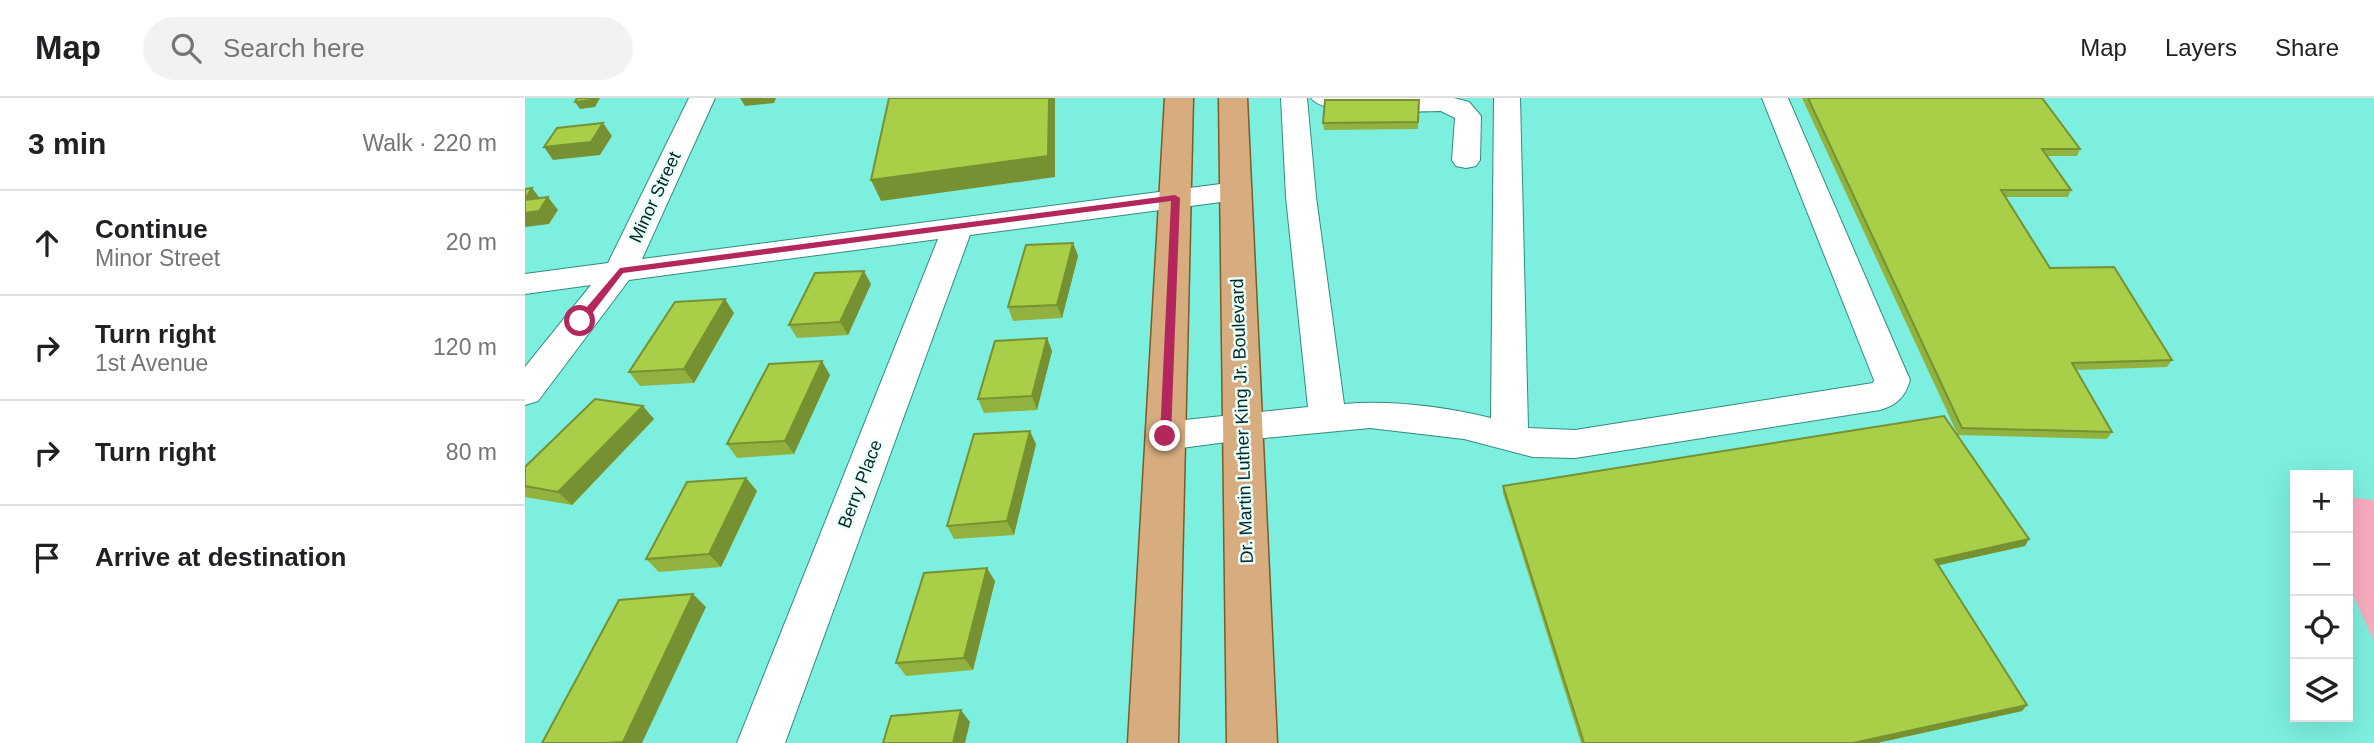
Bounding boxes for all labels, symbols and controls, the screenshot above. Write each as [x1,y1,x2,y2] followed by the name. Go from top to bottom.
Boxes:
[143,17,633,80] search box
[35,29,101,66] text: Map
[167,29,205,67] icon: search
[223,33,365,63] text: Search here
[2080,34,2127,61] text: Map
[2165,34,2237,61] text: Layers
[2275,34,2339,61] text: Share
[28,127,106,160] text: 3 min
[362,130,497,156] text: Walk · 220 m
[625,148,685,246] street label: Minor Street
[95,214,208,244] text: Continue
[28,224,66,262] icon: ahead
[446,229,497,255] text: 20 m
[95,245,220,271] text: Minor Street
[1227,278,1257,564] street label: Dr. Martin Luther King Jr. Boulevard
[564,305,595,336] route start
[95,319,216,349] text: Turn right
[28,329,66,367] icon: right
[433,334,497,360] text: 120 m
[95,350,208,376] text: 1st Avenue
[1149,420,1180,451] route end
[28,434,66,472] icon: right
[95,437,216,467] text: Turn right
[834,437,886,531] street label: Berry Place
[446,439,497,465] text: 80 m
[2290,470,2353,722] map controls
[2290,470,2353,533] button: +
[2290,533,2353,596] button: −
[28,539,66,577] icon: arrive
[95,542,346,572] text: Arrive at destination
[2290,596,2353,659] button: locate
[2290,659,2353,722] button: layers

